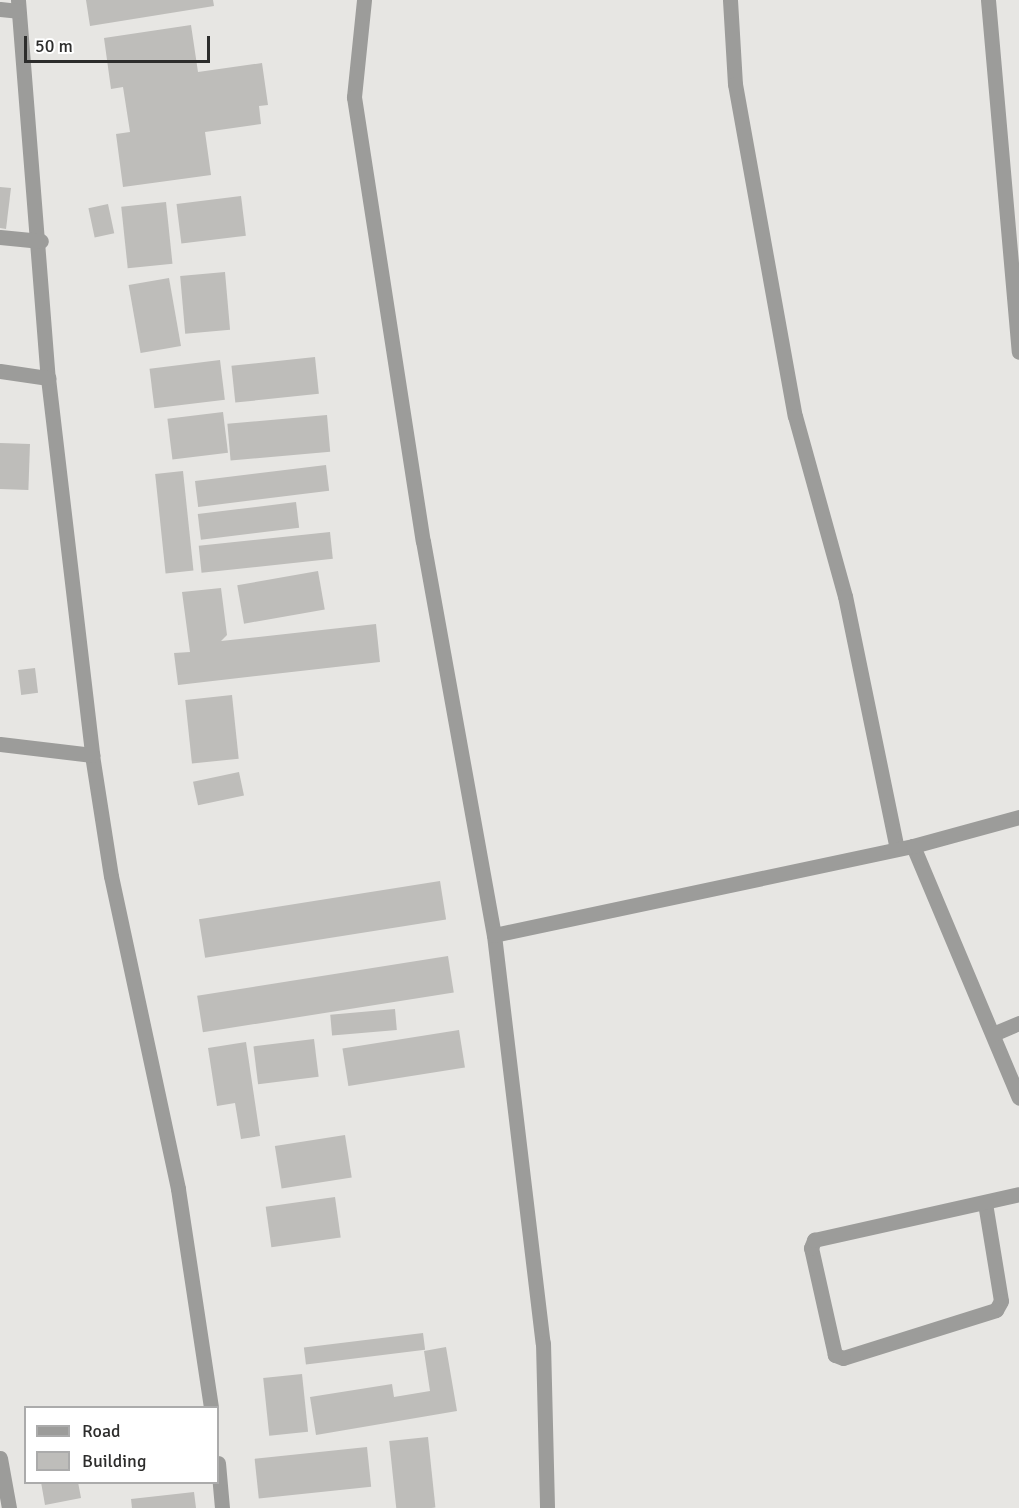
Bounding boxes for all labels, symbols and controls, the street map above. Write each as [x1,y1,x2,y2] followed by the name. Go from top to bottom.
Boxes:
[27,24,213,62] scale bar
[35,35,73,57] text: 50 m
[24,1406,219,1484] legend
[82,1420,121,1442] text: Road
[82,1450,146,1472] text: Building

